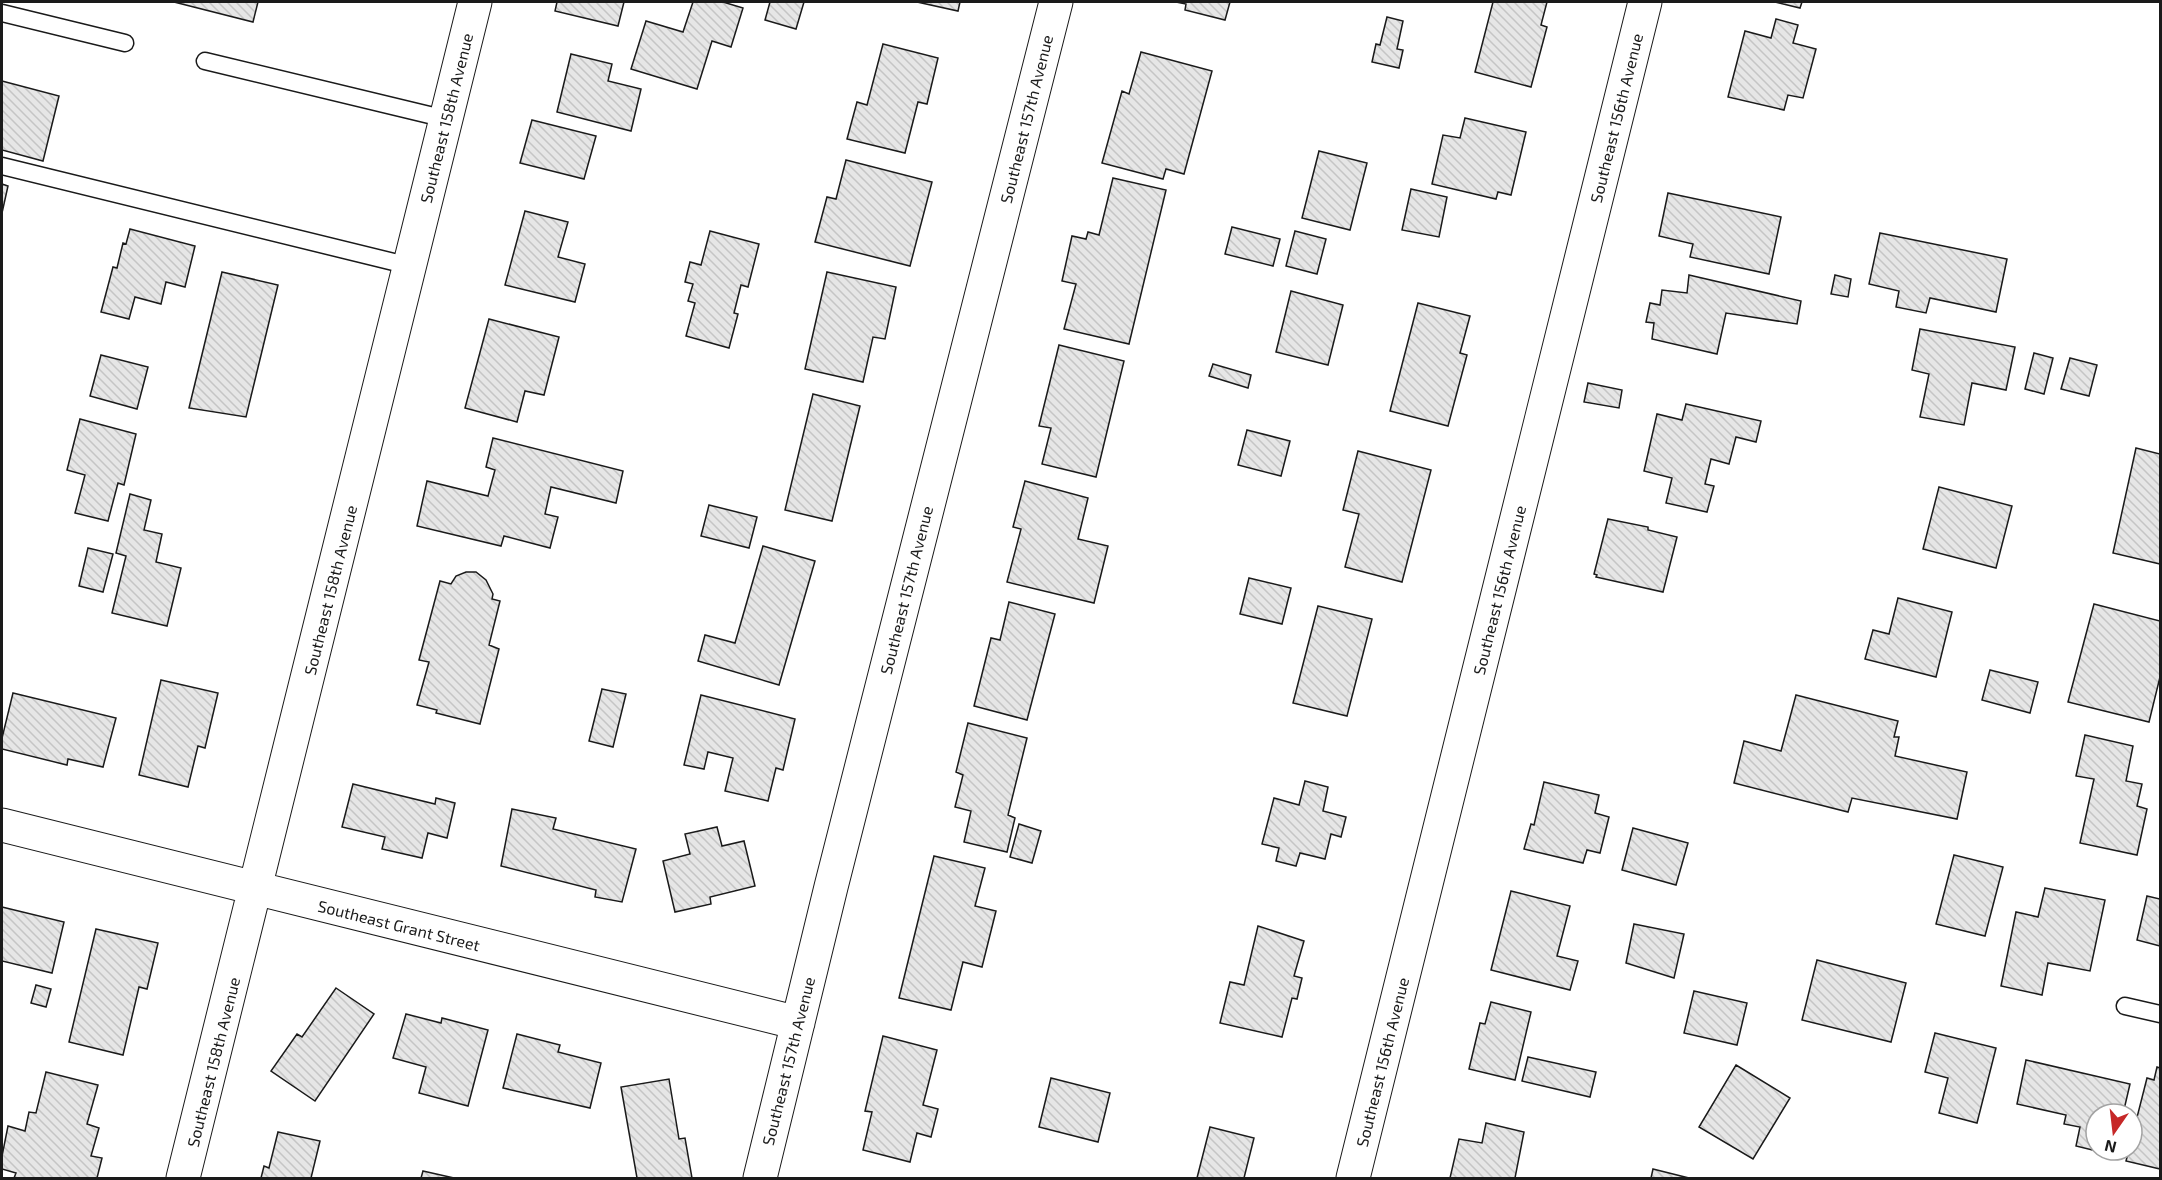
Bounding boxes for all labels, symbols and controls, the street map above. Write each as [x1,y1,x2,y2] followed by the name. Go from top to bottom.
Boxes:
[416,31,476,205] street label: Southeast 158th Avenue
[1586,31,1646,205] street label: Southeast 156th Avenue
[996,33,1056,205] street label: Southeast 157th Avenue
[300,503,360,677] street label: Southeast 158th Avenue
[1469,503,1529,677] street label: Southeast 156th Avenue
[876,504,936,676] street label: Southeast 157th Avenue
[316,896,482,954] street label: Southeast Grant Street
[183,975,243,1149] street label: Southeast 158th Avenue
[758,975,818,1147] street label: Southeast 157th Avenue
[1352,975,1412,1149] street label: Southeast 156th Avenue
[2084,1102,2144,1162] north arrow
[2102,1136,2118,1158] text: N

